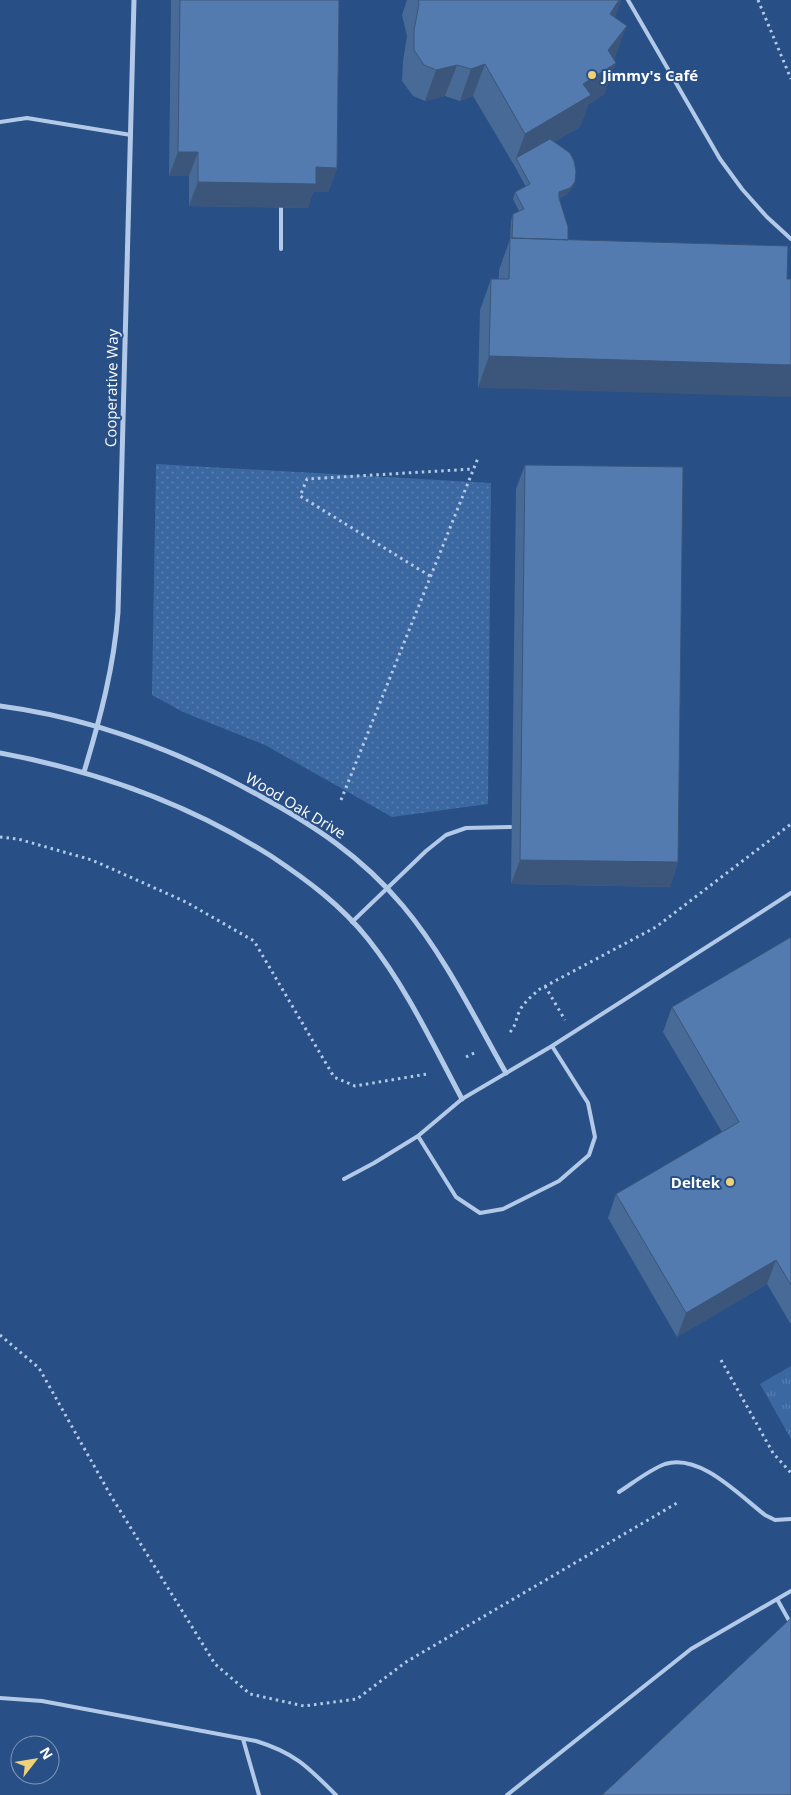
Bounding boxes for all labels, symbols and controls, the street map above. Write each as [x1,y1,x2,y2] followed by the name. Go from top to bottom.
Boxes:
[600,65,698,85] place label: Jimmy's Café
[586,69,598,81] marker: Jimmy's Café
[100,328,122,447] street label: Cooperative Way
[242,767,350,843] street label: Wood Oak Drive
[671,1172,721,1192] place label: Deltek
[724,1176,736,1188] marker: Deltek
[10,1735,60,1785] north arrow
[35,1743,58,1763] text: N

